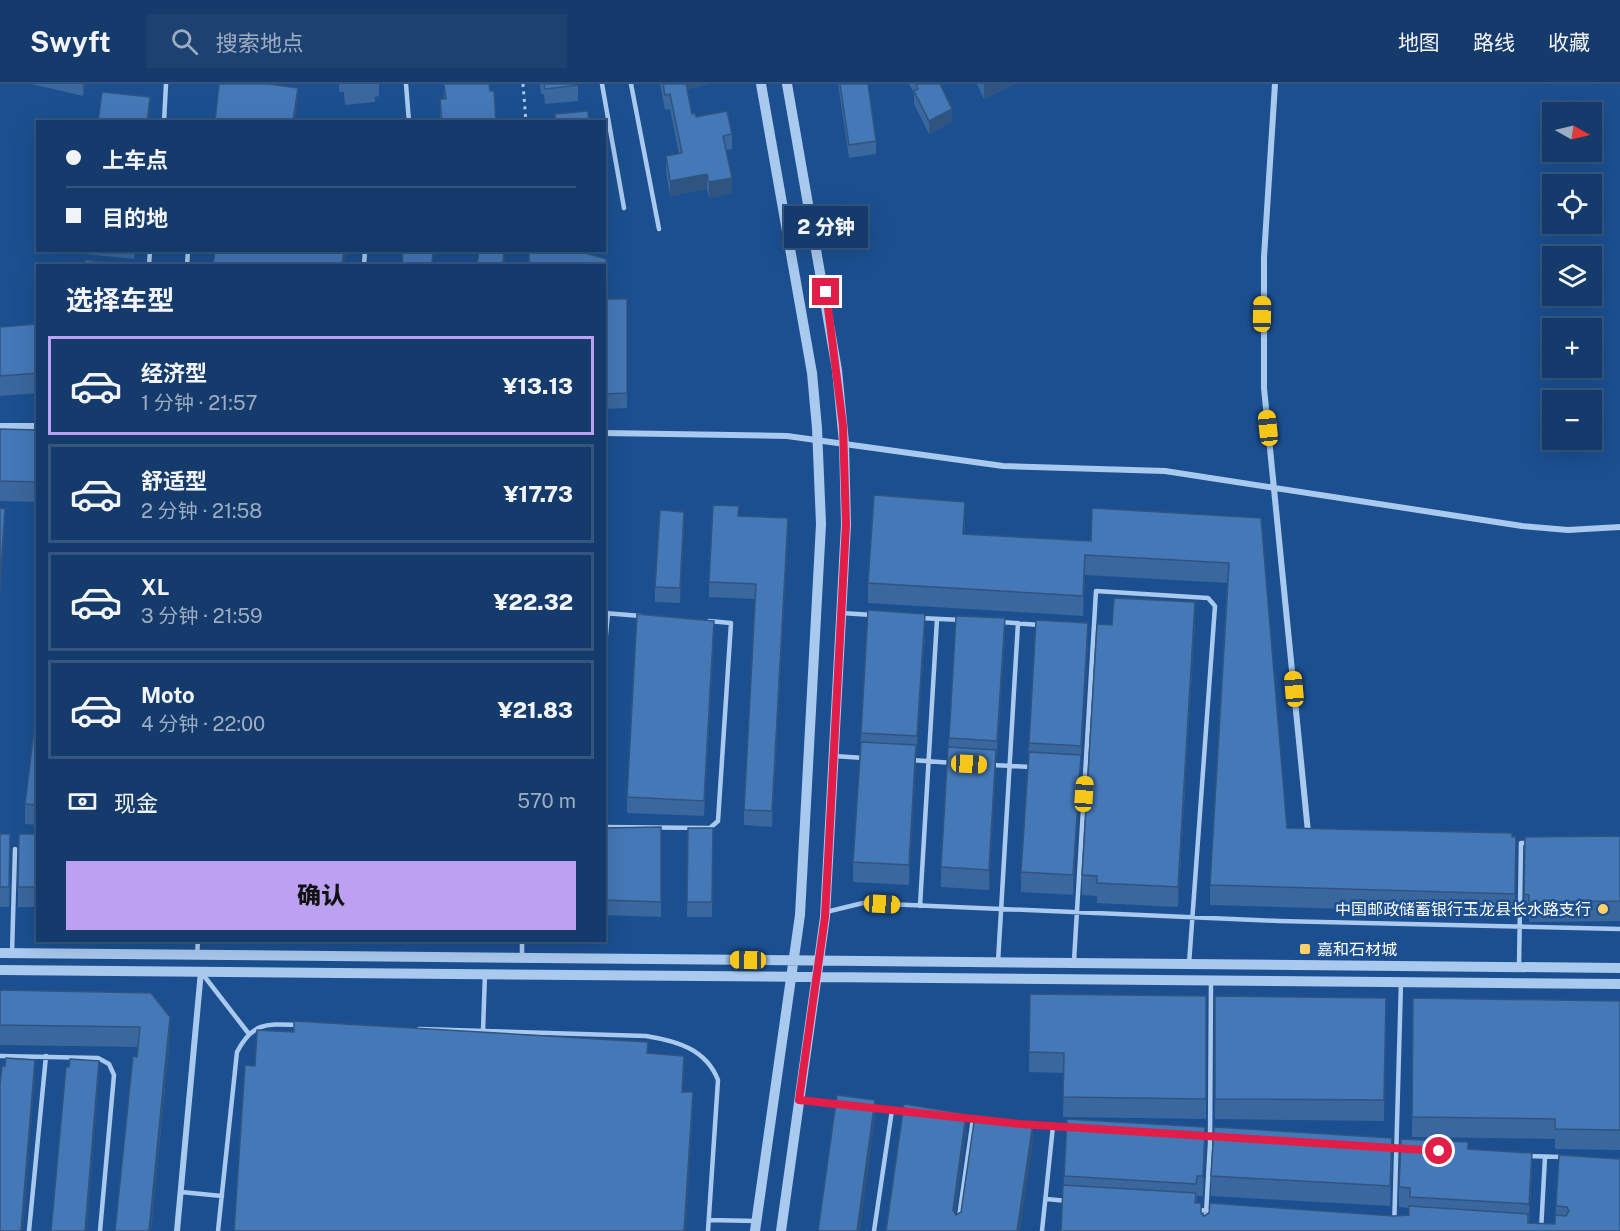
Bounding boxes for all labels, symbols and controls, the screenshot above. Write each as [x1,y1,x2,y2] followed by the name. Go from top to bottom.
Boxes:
[147,14,567,68] search box
[30,25,111,58] text: Swyft
[168,25,201,58] icon: search
[216,30,304,56] text: 搜索地点
[1398,30,1440,55] text: 地图
[1473,30,1515,55] text: 路线
[1548,30,1590,55] text: 收藏
[1542,102,1602,162] north arrow
[1542,102,1602,450] map controls
[102,147,168,173] text: 上车点
[1542,174,1602,234] button: locate
[102,205,168,231] text: 目的地
[784,205,868,247] callout: 2 分钟
[797,215,855,239] text: 2 分钟
[1542,246,1602,306] button: layers
[812,278,839,305] route end
[66,284,174,316] text: 选择车型
[1253,296,1271,332] car
[1542,318,1602,378] button: +
[69,359,123,413] icon: car
[141,360,207,386] text: 经济型
[502,373,573,399] text: ¥13.13
[1542,390,1602,450] button: −
[141,391,258,415] text: 1 分钟 · 21:57
[1257,409,1279,447] car
[69,467,123,521] icon: car
[141,468,207,494] text: 舒适型
[504,481,573,507] text: ¥17.73
[141,499,262,523] text: 2 分钟 · 21:58
[141,574,169,600] text: XL
[69,575,123,629] icon: car
[494,589,573,615] text: ¥22.32
[141,604,263,628] text: 3 分钟 · 21:59
[1283,670,1305,708] car
[141,682,195,708] text: Moto
[69,683,123,737] icon: car
[498,697,573,723] text: ¥21.83
[141,712,265,736] text: 4 分钟 · 22:00
[951,754,987,774] car
[1074,775,1094,813] car
[66,785,99,818] icon: cash
[517,789,576,813] text: 570 m
[114,790,158,816] text: 现金
[66,861,576,930] button: 确认
[864,894,900,914] car
[1335,900,1591,919] place label: 中国邮政储蓄银行玉龙县长水路支行
[1596,902,1610,916] marker: 中国邮政储蓄银行玉龙县长水路支行
[1317,940,1397,959] place label: 嘉和石材城
[1298,942,1312,956] marker: 嘉和石材城
[730,951,766,969] car
[1425,1137,1452,1164] route start

